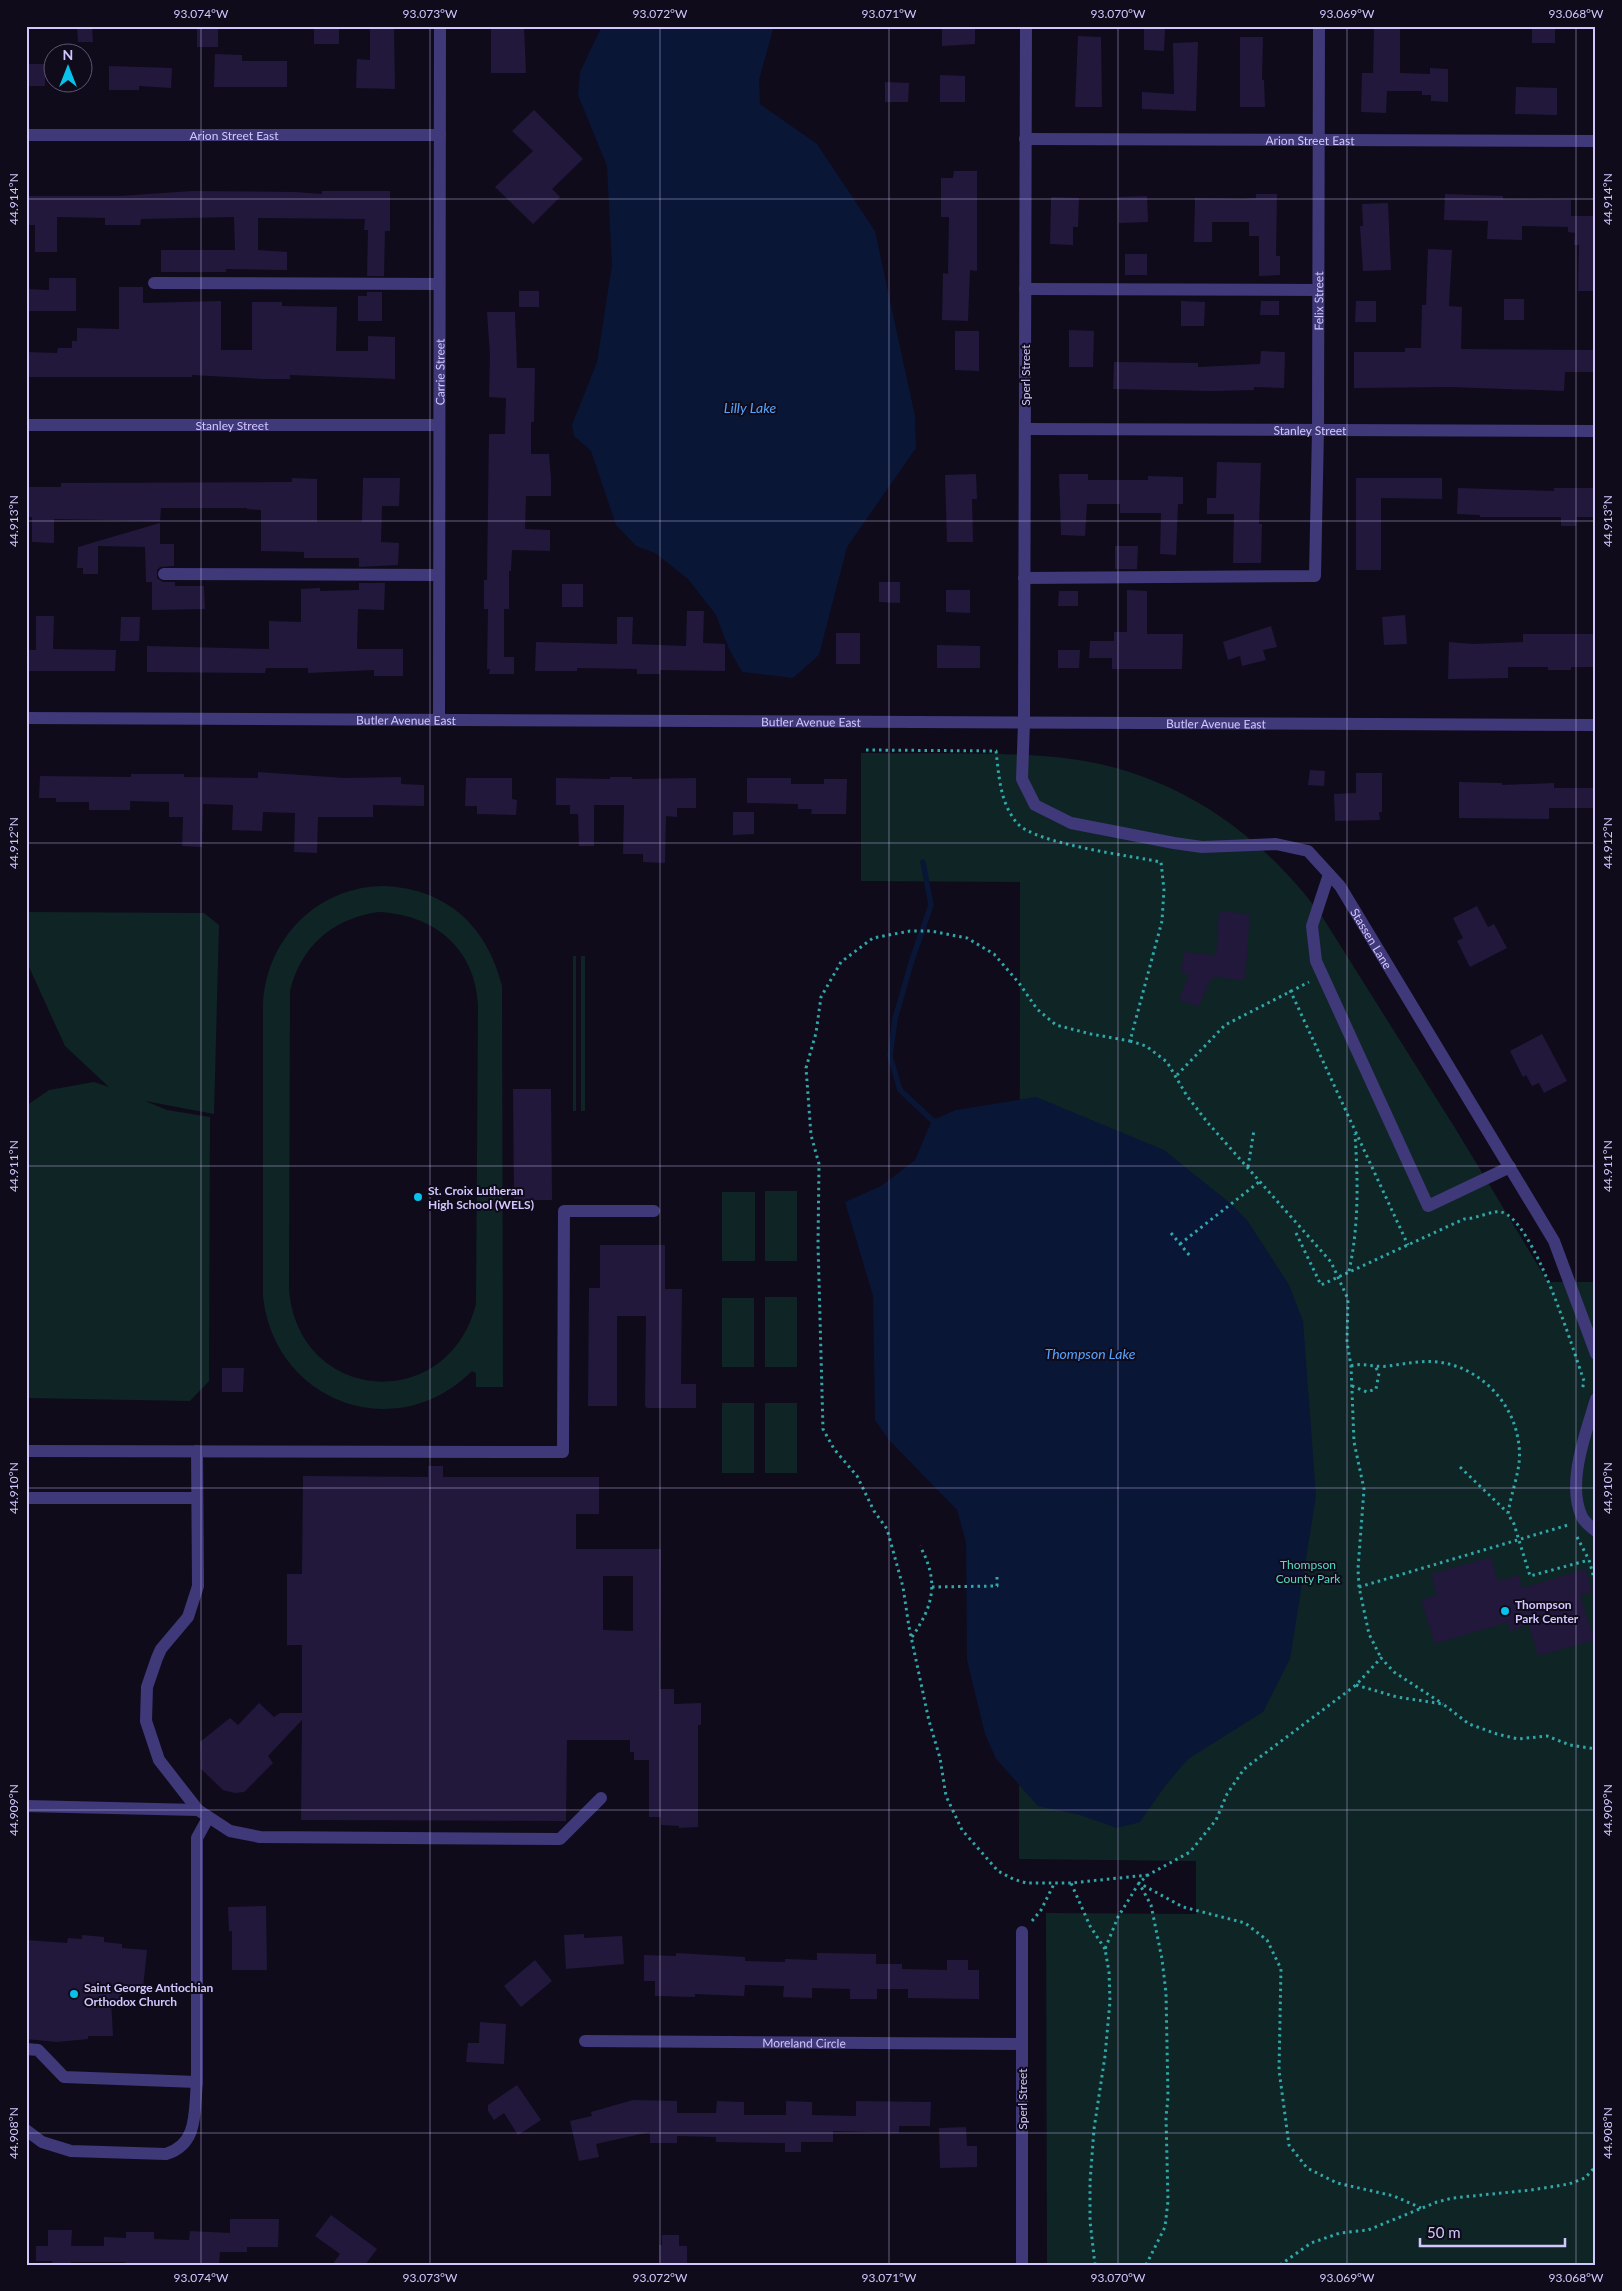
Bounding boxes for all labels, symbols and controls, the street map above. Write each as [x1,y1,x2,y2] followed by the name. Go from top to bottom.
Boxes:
[173,6,229,21] text: 93.074°W
[402,6,458,21] text: 93.073°W
[632,6,688,21] text: 93.072°W
[861,6,917,21] text: 93.071°W
[1090,6,1146,21] text: 93.070°W
[1319,6,1375,21] text: 93.069°W
[1548,6,1604,21] text: 93.068°W
[42,42,92,92] north arrow
[63,46,73,63] text: N
[189,128,279,143] street label: Arion Street East
[1265,132,1355,148] street label: Arion Street East
[6,173,21,225] text: 44.914°N
[1600,173,1615,225] text: 44.914°N
[1311,271,1326,331] street label: Felix Street
[432,338,447,405] street label: Carrie Street
[1018,344,1033,406] street label: Sperl Street
[724,399,776,416] water label: Lilly Lake
[196,418,269,433] street label: Stanley Street
[1274,422,1347,438] street label: Stanley Street
[6,495,21,547] text: 44.913°N
[1600,495,1615,547] text: 44.913°N
[356,712,457,727] street label: Butler Avenue East
[761,714,862,729] street label: Butler Avenue East
[1166,716,1267,731] street label: Butler Avenue East
[6,817,21,869] text: 44.912°N
[1600,817,1615,869] text: 44.912°N
[1348,905,1396,972] street label: Stassen Lane
[6,1140,21,1192] text: 44.911°N
[1600,1140,1615,1192] text: 44.911°N
[428,1183,534,1212] place label: St. Croix Lutheran High School (WELS)
[412,1191,424,1203] marker: St. Croix Lutheran High School (WELS)
[1045,1345,1136,1362] water label: Thompson Lake
[6,1462,21,1514] text: 44.910°N
[1600,1462,1615,1514] text: 44.910°N
[1276,1557,1341,1586] park label: Thompson County Park
[1515,1597,1579,1626] place label: Thompson Park Center
[1499,1605,1511,1617] marker: Thompson Park Center
[6,1784,21,1836] text: 44.909°N
[1600,1784,1615,1836] text: 44.909°N
[84,1980,214,2009] place label: Saint George Antiochian Orthodox Church
[68,1988,80,2000] marker: Saint George Antiochian Orthodox Church
[762,2035,846,2050] street label: Moreland Circle
[1015,2068,1030,2130] street label: Sperl Street
[6,2107,21,2159] text: 44.908°N
[1600,2107,1615,2159] text: 44.908°N
[1420,2216,1564,2248] scale bar
[1427,2223,1461,2241] text: 50 m
[173,2270,229,2285] text: 93.074°W
[402,2270,458,2285] text: 93.073°W
[632,2270,688,2285] text: 93.072°W
[861,2270,917,2285] text: 93.071°W
[1090,2270,1146,2285] text: 93.070°W
[1319,2270,1375,2285] text: 93.069°W
[1548,2270,1604,2285] text: 93.068°W

